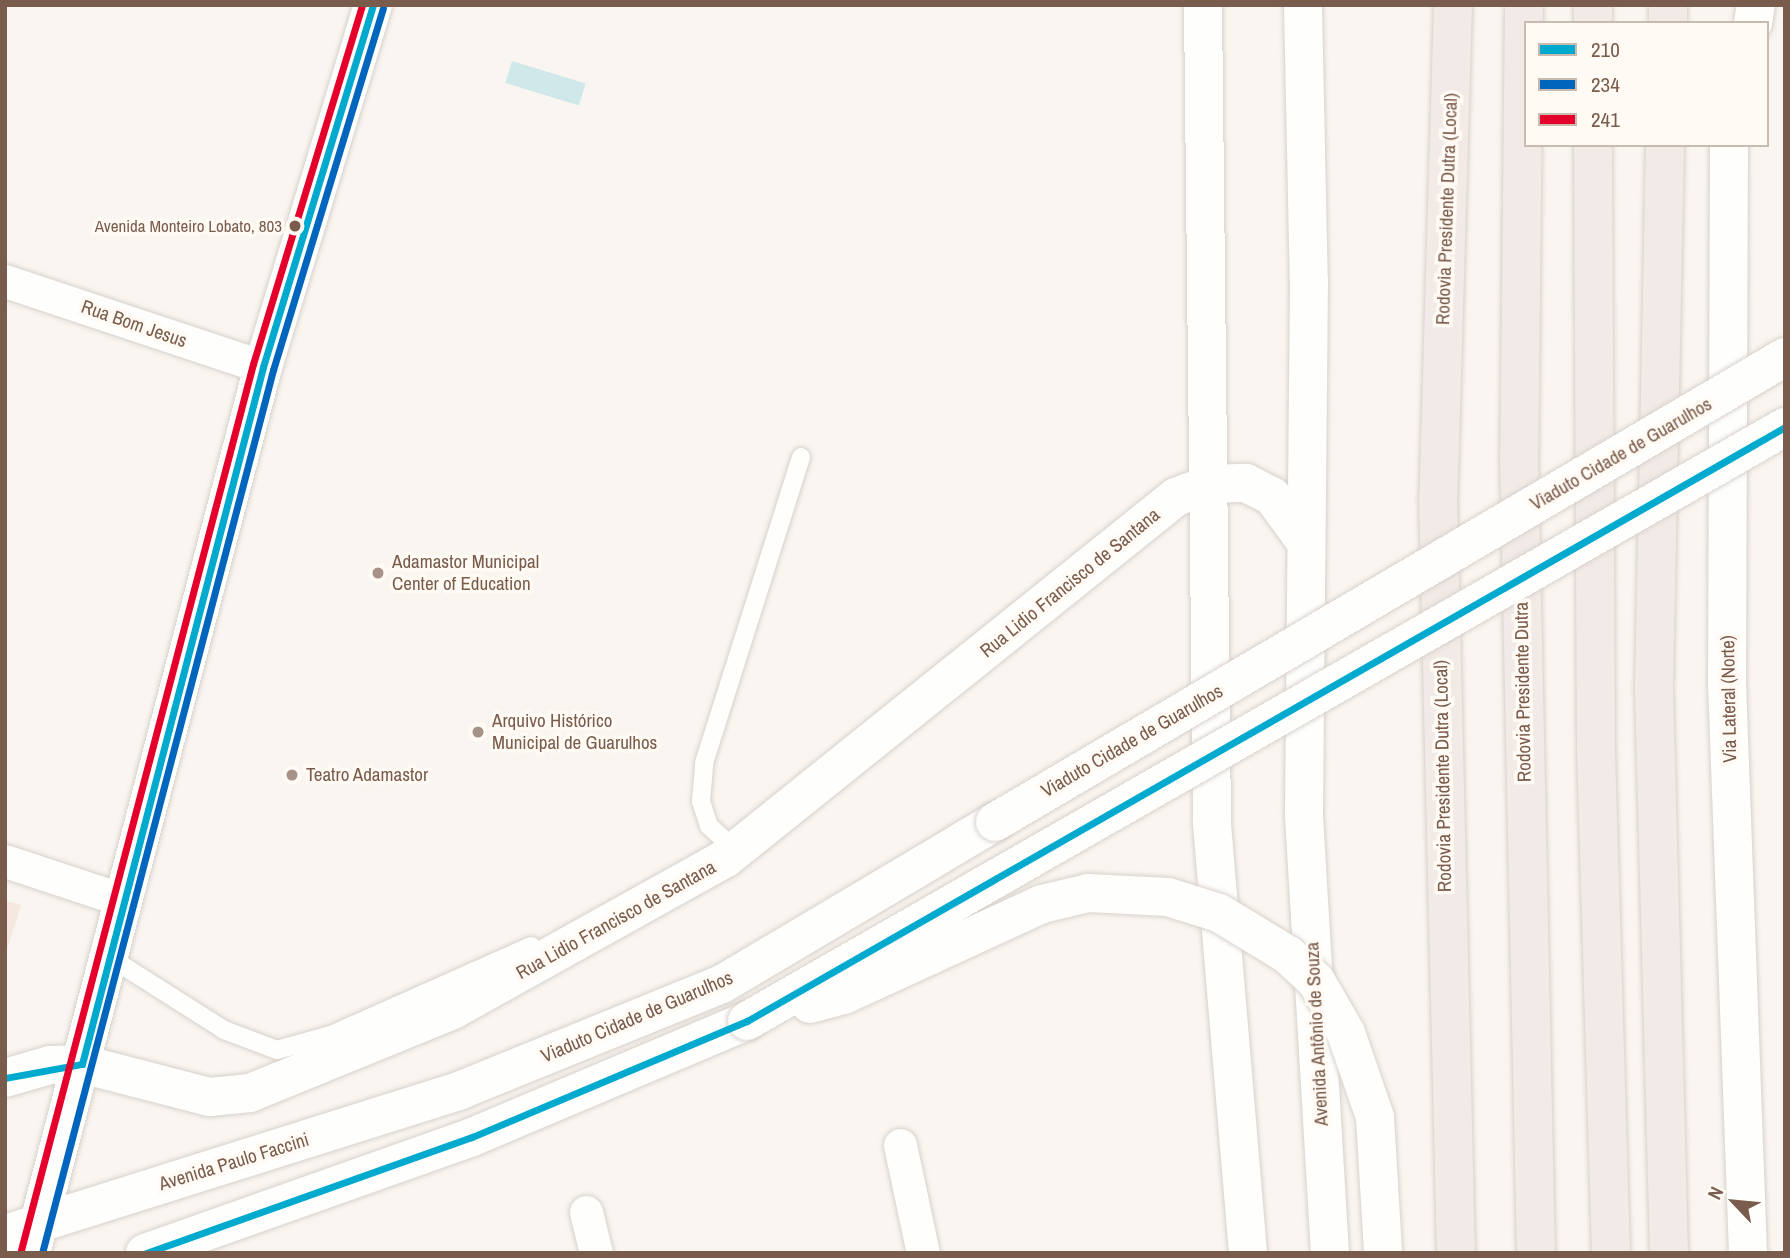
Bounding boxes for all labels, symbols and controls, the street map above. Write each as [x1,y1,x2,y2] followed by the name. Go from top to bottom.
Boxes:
[1524,21,1769,147] legend
[1591,35,1620,64] text: 210
[1591,70,1620,99] text: 234
[1432,93,1462,325] street label: Rodovia Presidente Dutra (Local)
[1591,105,1620,134] text: 241
[95,216,282,236] place label: Avenida Monteiro Lobato, 803
[288,219,302,233] marker: Avenida Monteiro Lobato, 803
[78,295,190,353] street label: Rua Bom Jesus
[1526,393,1716,515] street label: Viaduto Cidade de Guarulhos
[976,504,1164,662] street label: Rua Lidio Francisco de Santana
[392,551,539,595] place label: Adamastor Municipal Center of Education
[370,565,386,581] marker: Adamastor Municipal Center of Education
[1510,602,1536,782] street label: Rodovia Presidente Dutra
[1716,635,1742,763] street label: Via Lateral (Norte)
[1430,660,1456,892] street label: Rodovia Presidente Dutra (Local)
[1037,680,1227,802] street label: Viaduto Cidade de Guarulhos
[492,710,657,754] place label: Arquivo Histórico Municipal de Guarulhos
[470,724,486,740] marker: Arquivo Histórico Municipal de Guarulhos
[306,764,429,786] place label: Teatro Adamastor
[284,767,300,783] marker: Teatro Adamastor
[512,856,720,984] street label: Rua Lidio Francisco de Santana
[1301,941,1333,1127] street label: Avenida Antônio de Souza
[538,966,736,1068] street label: Viaduto Cidade de Guarulhos
[156,1128,312,1196] street label: Avenida Paulo Faccini
[1699,1167,1769,1237] north arrow
[1701,1182,1729,1204] text: N

